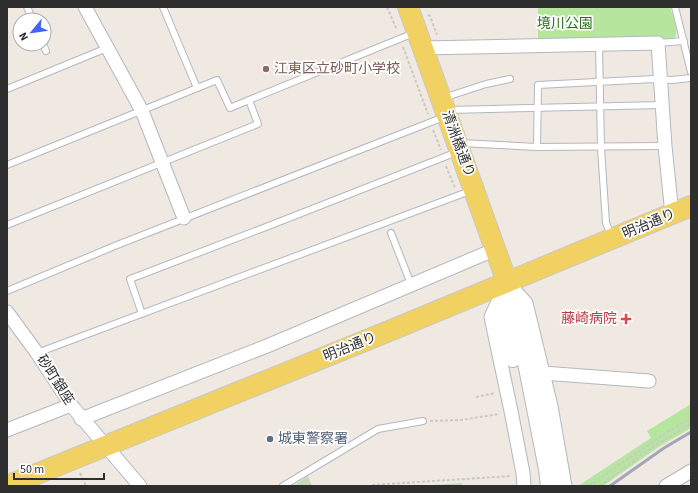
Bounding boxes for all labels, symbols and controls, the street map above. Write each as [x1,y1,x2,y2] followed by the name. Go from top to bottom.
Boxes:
[12,12,52,52] north arrow
[537,14,593,34] park label: 境川公園
[15,30,32,43] text: N
[274,59,400,79] place label: 江東区立砂町小学校
[261,64,271,74] marker: 江東区立砂町小学校
[437,108,479,180] street label: 清洲橋通り
[619,204,679,244] street label: 明治通り
[561,309,617,329] place label: 藤崎病院
[620,313,632,325] marker: 藤崎病院
[320,327,380,367] street label: 明治通り
[31,351,79,409] street label: 砂町銀座
[278,429,348,449] place label: 城東警察署
[265,434,275,444] marker: 城東警察署
[14,455,104,481] scale bar
[20,461,44,478] text: 50 m

